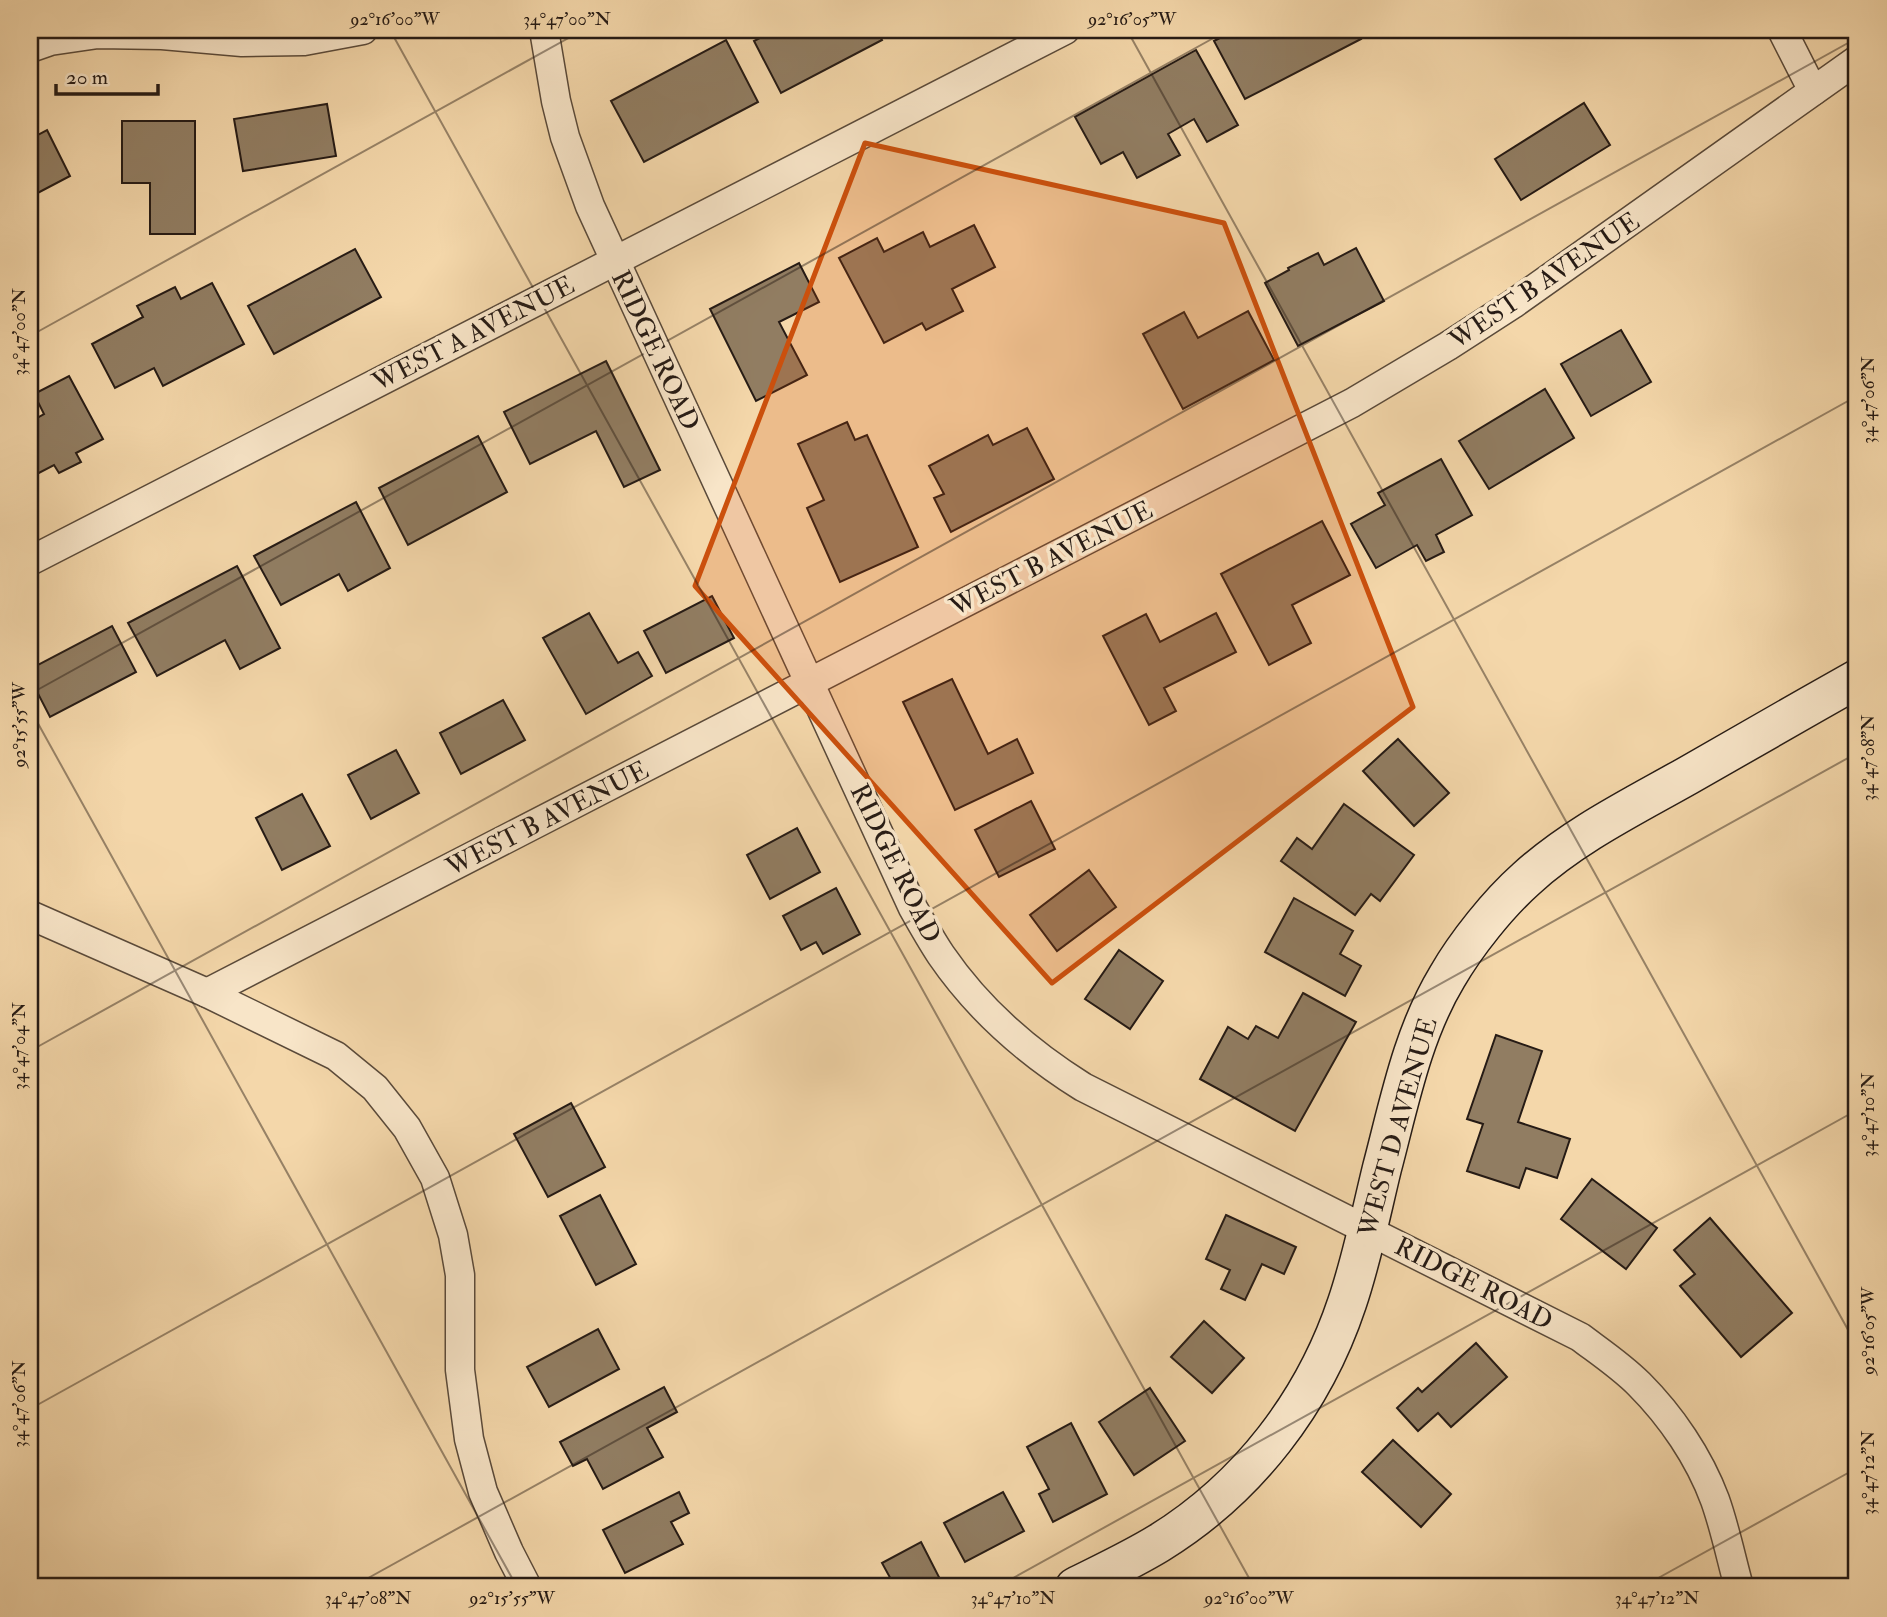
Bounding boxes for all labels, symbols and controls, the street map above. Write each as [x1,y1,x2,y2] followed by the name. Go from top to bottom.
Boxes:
[348,8,440,31] text: 92°16'00"W
[523,8,611,31] text: 34°47'00"N
[1086,8,1177,31] text: 92°16'05"W
[56,52,158,96] scale bar
[66,64,108,91] text: 20 m
[1442,205,1646,357] street label: WEST B AVENUE
[604,265,706,436] street label: RIDGE ROAD
[366,269,580,399] street label: WEST A AVENUE
[8,288,31,376] text: 34°47'00"N
[1857,356,1880,444] text: 34°47'06"N
[944,494,1158,624] street label: WEST B AVENUE
[8,682,31,770] text: 92°15'55"W
[1857,715,1880,801] text: 34°47'08"N
[440,754,654,884] street label: WEST B AVENUE
[843,779,947,948] street label: RIDGE ROAD
[8,1002,31,1090] text: 34°47'04"N
[1351,1014,1445,1242] street label: WEST D AVENUE
[1857,1073,1880,1157] text: 34°47'10"N
[1389,1230,1558,1337] street label: RIDGE ROAD
[1857,1286,1880,1377] text: 92°16'05"W
[8,1360,31,1448] text: 34°47'06"N
[1857,1431,1880,1515] text: 34°47'12"N
[325,1587,411,1610] text: 34°47'08"N
[467,1587,555,1610] text: 92°15'55"W
[971,1587,1055,1610] text: 34°47'10"N
[1202,1587,1294,1610] text: 92°16'00"W
[1615,1587,1699,1610] text: 34°47'12"N

